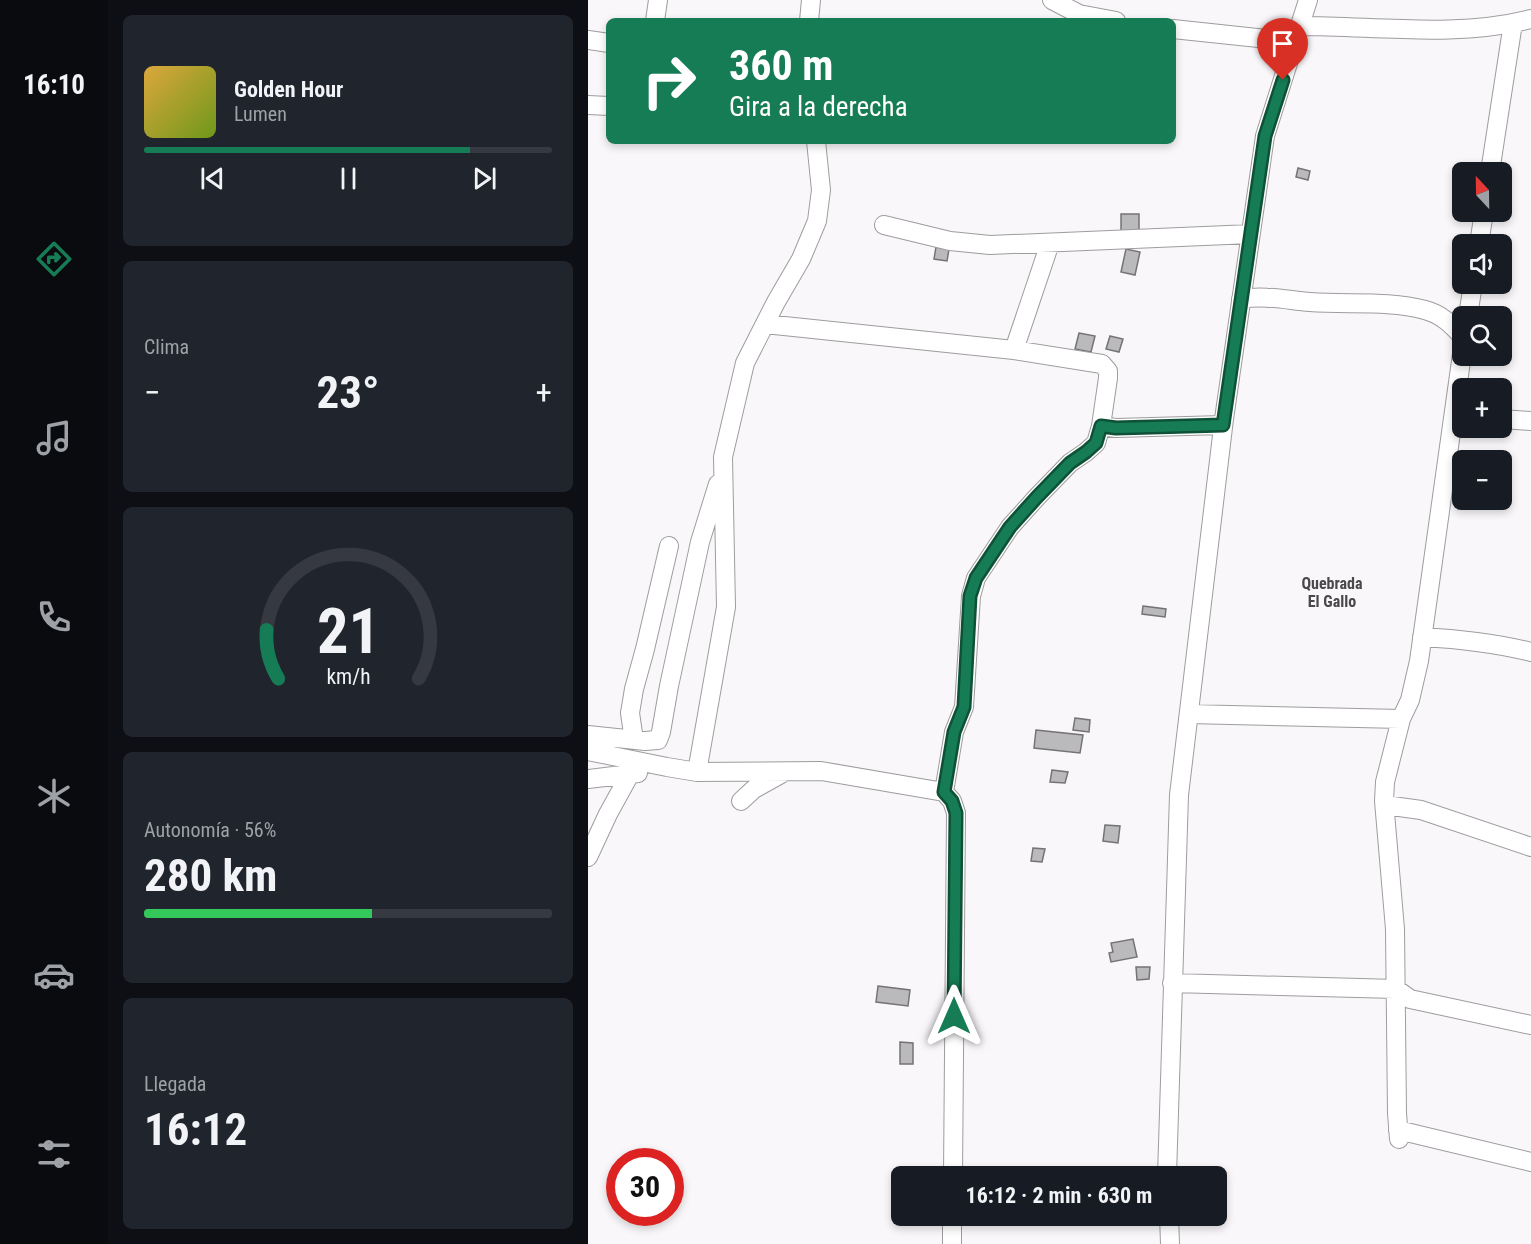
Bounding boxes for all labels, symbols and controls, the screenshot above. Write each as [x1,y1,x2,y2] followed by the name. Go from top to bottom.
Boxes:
[1257,18,1308,80] pin
[1266,27,1299,60] icon: arrive
[729,41,834,90] text: 360 m
[630,42,708,120] icon: right
[23,69,85,101] text: 16:10
[234,77,343,102] text: Golden Hour
[729,91,908,123] text: Gira a la derecha
[234,102,287,126] text: Lumen
[196,162,229,195] icon: previous
[332,162,365,195] icon: pause
[468,162,501,195] icon: next
[1452,162,1512,222] north arrow
[1452,162,1512,510] map controls
[1452,234,1512,294] button: sound
[33,238,75,280] icon: directions
[1452,306,1512,366] button: search
[144,335,189,359] text: Clima
[317,366,380,419] text: 23°
[144,373,161,412] text: −
[536,373,552,412] text: +
[1452,378,1512,438] button: +
[33,417,75,459] icon: music
[1452,450,1512,510] button: −
[1301,574,1363,611] district label: Quebrada El Gallo
[316,595,380,668] text: 21
[33,596,75,638] icon: phone
[326,664,370,689] text: km/h
[33,775,75,817] icon: climate
[144,818,276,842] text: Autonomía · 56%
[144,849,277,902] text: 280 km
[33,954,75,996] icon: car
[922,984,986,1048] position arrow
[144,1072,206,1096] text: Llegada
[144,1103,247,1156] text: 16:12
[33,1133,75,1175] icon: filters
[606,1148,684,1226] speed limit sign: 30
[966,1183,1152,1208] text: 16:12 · 2 min · 630 m

